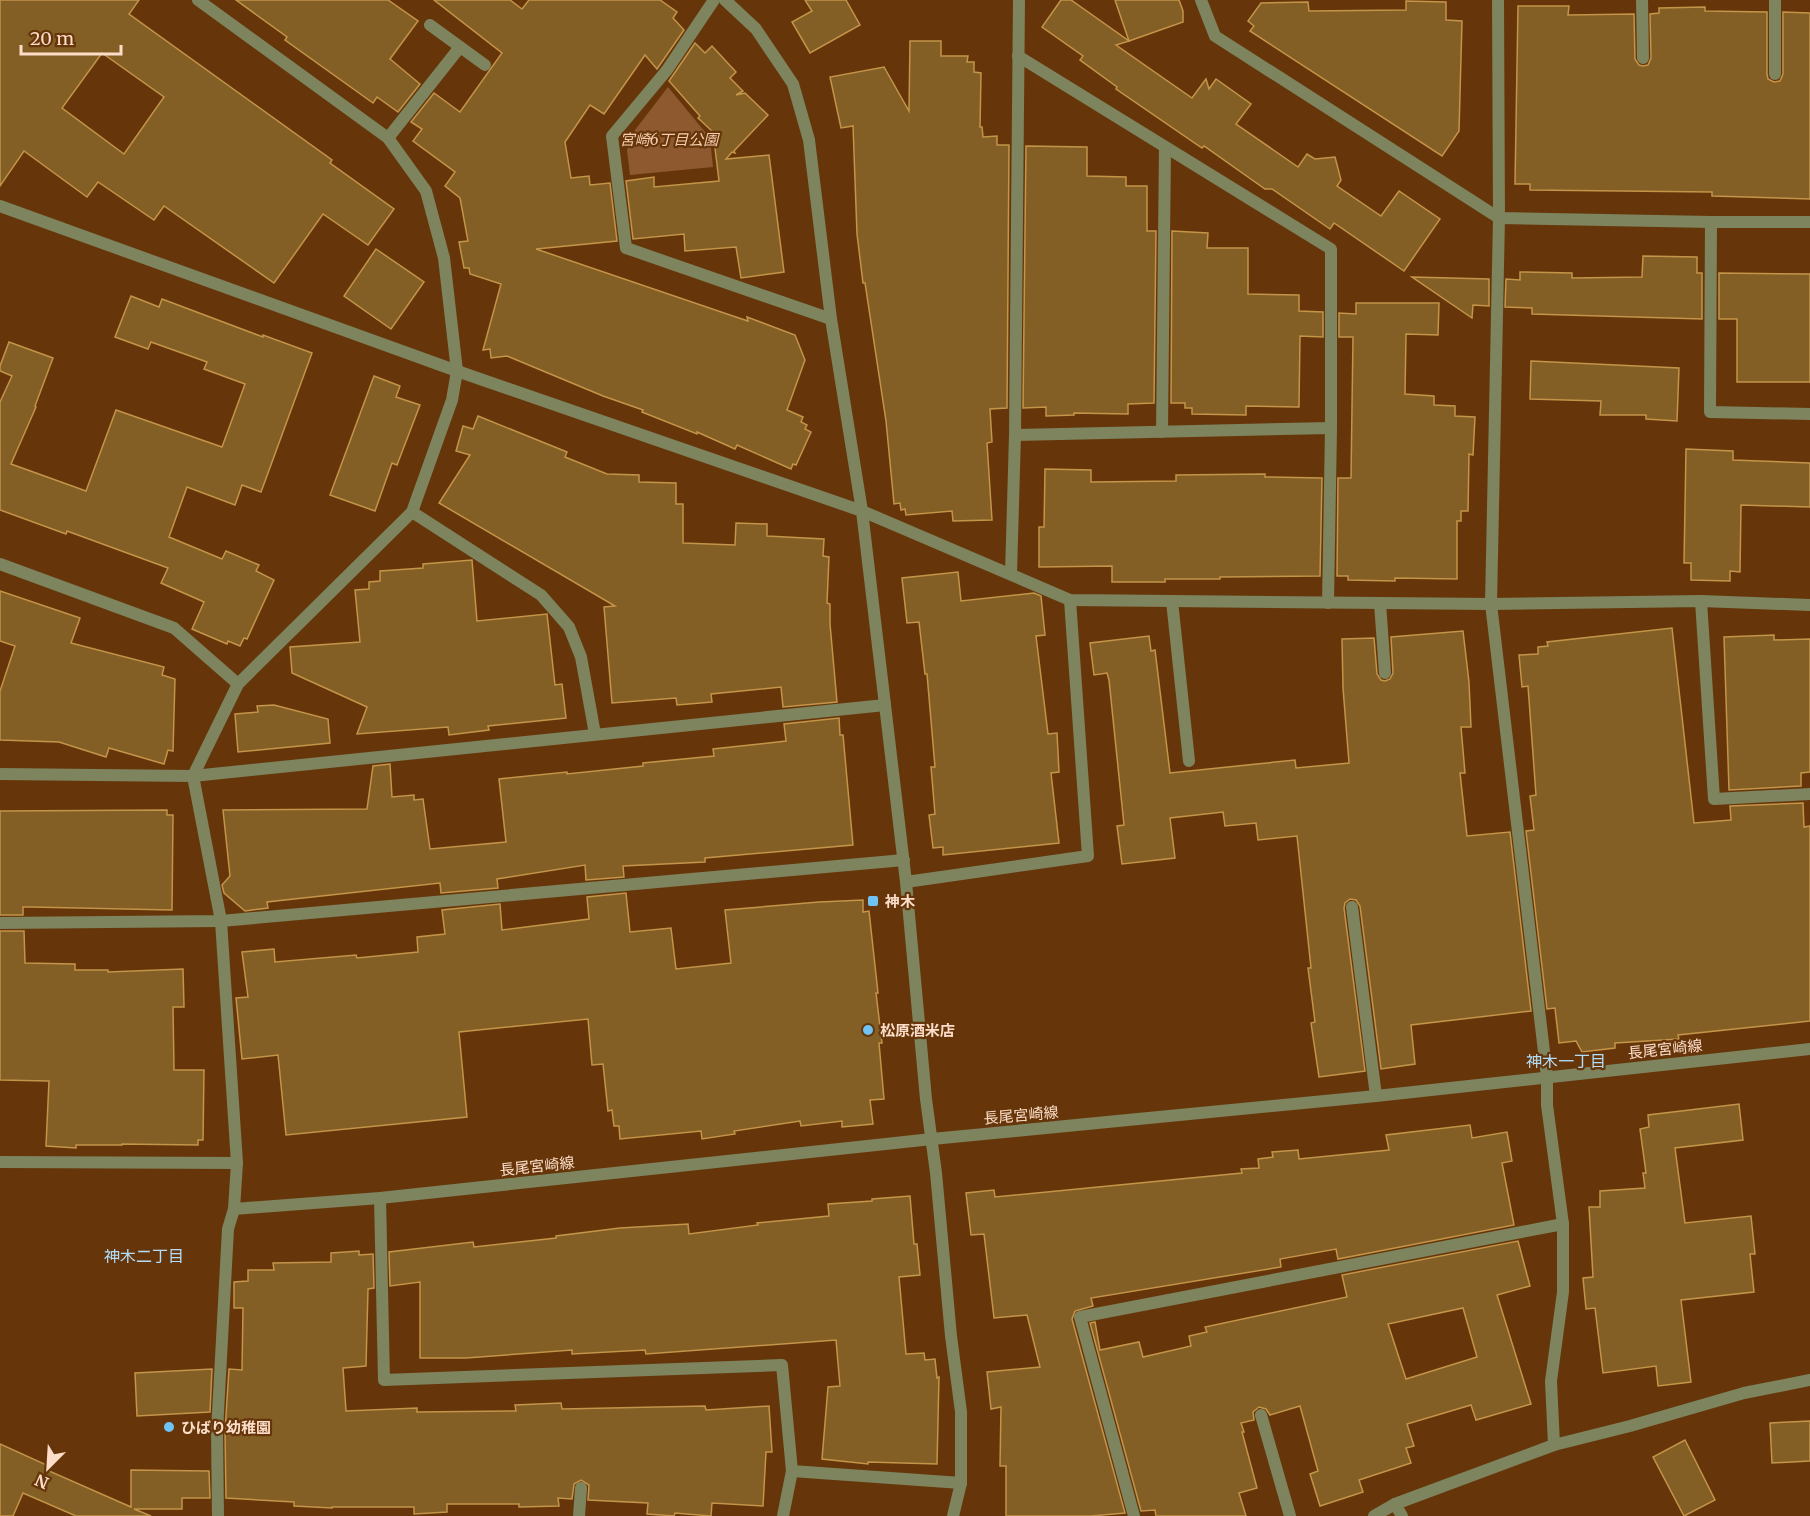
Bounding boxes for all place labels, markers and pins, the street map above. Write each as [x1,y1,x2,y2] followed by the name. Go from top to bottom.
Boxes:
[884,892,915,911] place label: 神木
[866,894,880,908] marker: 神木
[880,1021,955,1040] place label: 松原酒米店
[861,1023,875,1037] marker: 松原酒米店
[181,1418,271,1437] place label: ひばり幼稚園
[162,1420,176,1434] marker: ひばり幼稚園

